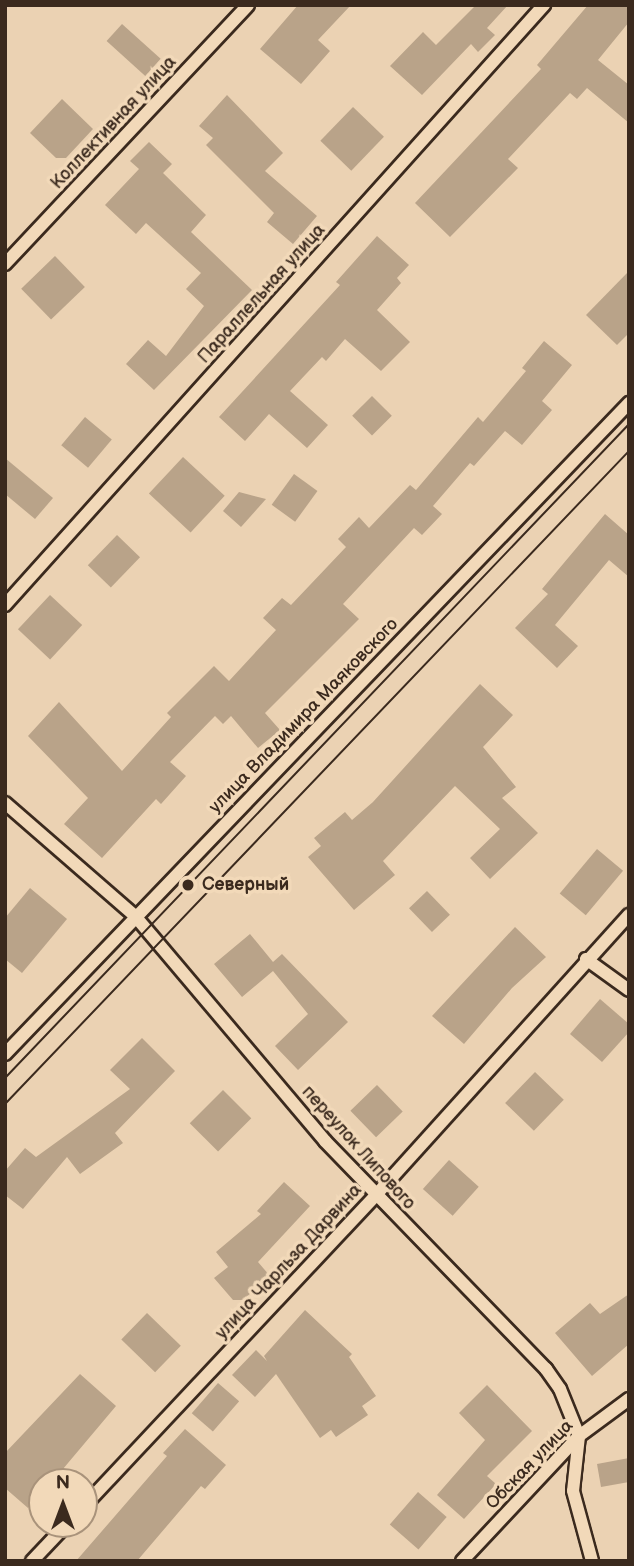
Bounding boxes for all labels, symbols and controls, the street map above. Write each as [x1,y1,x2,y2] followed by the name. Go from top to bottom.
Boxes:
[47,52,181,194] street label: Коллективная улица
[194,220,330,368] street label: Параллельная улица
[205,614,403,818] street label: улица Владимира Маяковского
[202,874,289,896] place label: Северный
[180,877,196,893] marker: Северный
[297,1082,419,1214] street label: переулок Липового
[211,1180,367,1344] street label: улица Чарльза Дарвина
[482,1416,578,1514] street label: Обская улица
[28,1468,98,1538] north arrow
[56,1472,70,1495] text: N

